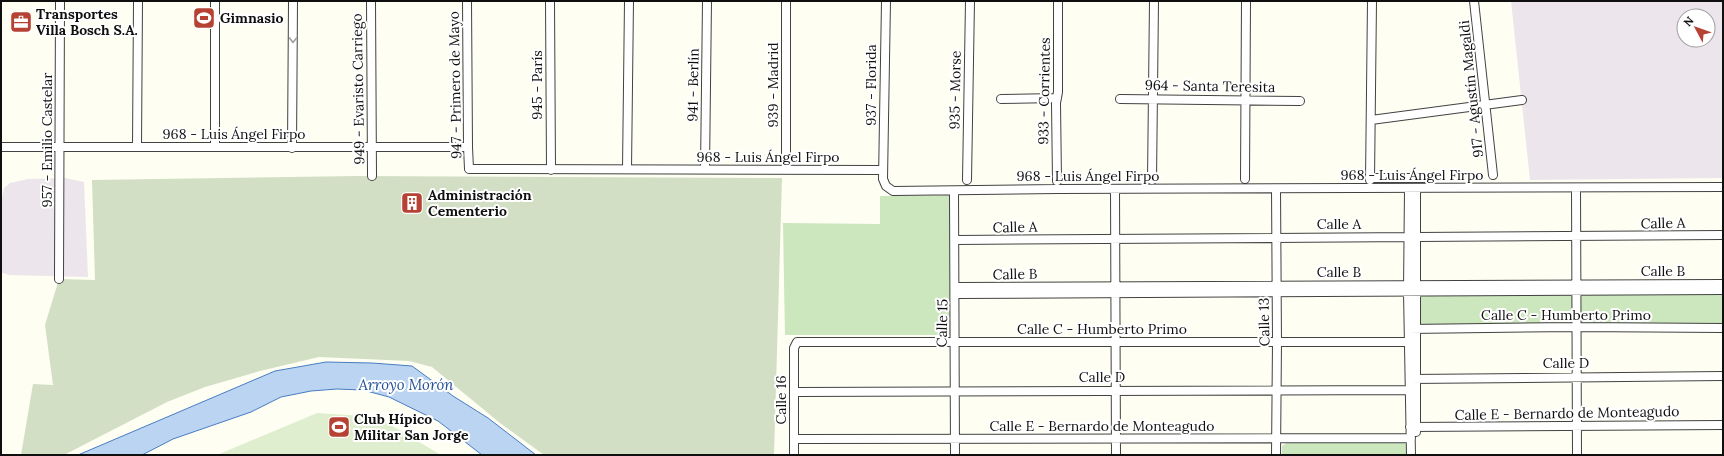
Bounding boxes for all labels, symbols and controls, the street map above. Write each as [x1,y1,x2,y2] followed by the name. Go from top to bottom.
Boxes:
[36,5,138,39] place label: Transportes Villa Bosch S.A.
[191,5,217,31] sports icon: Gimnasio
[1676,8,1716,48] north arrow
[8,9,34,35] office icon: Transportes Villa Bosch S.A.
[220,9,284,27] place label: Gimnasio
[445,11,465,159] street label: 947 - Primero de Mayo
[348,13,368,165] street label: 949 - Evaristo Carriego
[1680,13,1697,29] text: N
[1455,19,1487,159] street label: 917 - Agustín Magaldi
[289,37,297,43] one-way arrow
[1034,37,1054,145] street label: 933 - Corrientes
[764,42,782,128] street label: 939 - Madrid
[862,44,880,126] street label: 937 - Florida
[683,48,703,122] street label: 941 - Berlín
[528,50,546,120] street label: 945 - París
[945,50,965,130] street label: 935 - Morse
[38,73,56,207] street label: 957 - Emilio Castelar
[1145,76,1275,96] street label: 964 - Santa Teresita
[163,125,305,143] street label: 968 - Luis Ángel Firpo
[697,148,839,166] street label: 968 - Luis Ángel Firpo
[1341,166,1483,184] street label: 968 - Luis Ángel Firpo
[1017,167,1159,185] street label: 968 - Luis Ángel Firpo
[428,186,532,220] place label: Administración Cementerio
[399,190,425,216] building icon: Administración Cementerio
[1641,214,1686,232] street label: Calle A
[1317,215,1362,233] street label: Calle A
[993,218,1038,236] street label: Calle A
[1641,262,1686,280] street label: Calle B
[1317,263,1362,281] street label: Calle B
[993,265,1038,283] street label: Calle B
[1255,297,1273,347] street label: Calle 13
[933,299,951,347] street label: Calle 15
[1481,306,1651,324] street label: Calle C - Humberto Primo
[1017,320,1187,338] street label: Calle C - Humberto Primo
[1543,354,1589,372] street label: Calle D
[1079,368,1125,386] street label: Calle D
[357,375,454,394] water label: Arroyo Morón
[772,375,790,425] street label: Calle 16
[1454,402,1680,424] street label: Calle E - Bernardo de Monteagudo
[354,410,469,444] place label: Club Hípico Militar San Jorge
[326,414,352,440] sports icon: Club Hípico Militar San Jorge
[990,417,1214,435] street label: Calle E - Bernardo de Monteagudo

